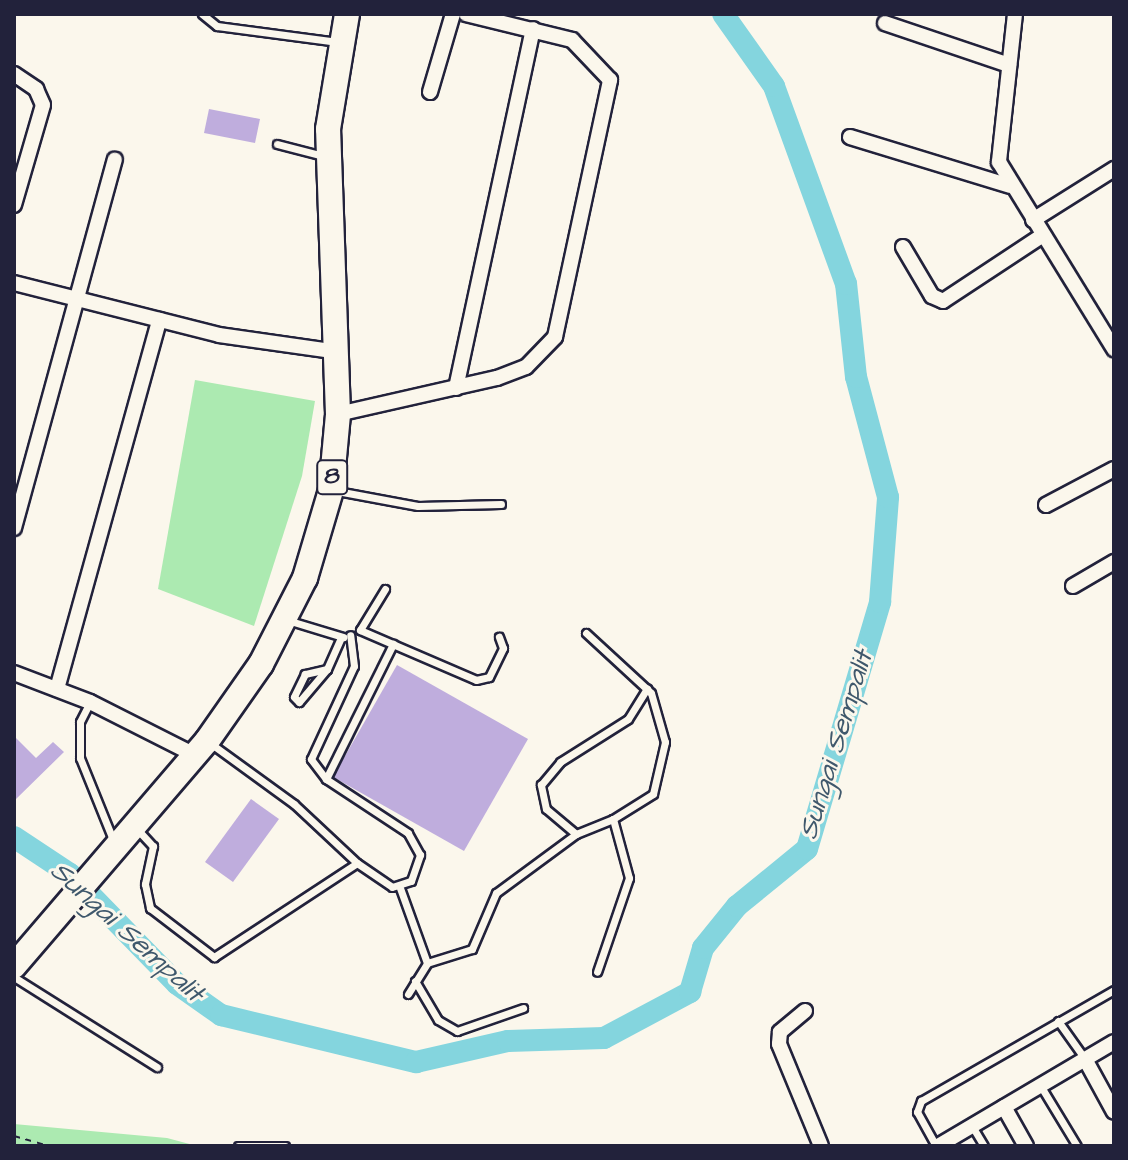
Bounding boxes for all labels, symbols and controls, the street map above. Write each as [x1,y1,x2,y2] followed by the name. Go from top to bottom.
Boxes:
[316,457,348,497] road number: 8
[791,647,881,843] water label: Sungai Sempalit
[43,854,211,1010] water label: Sungai Sempalit

